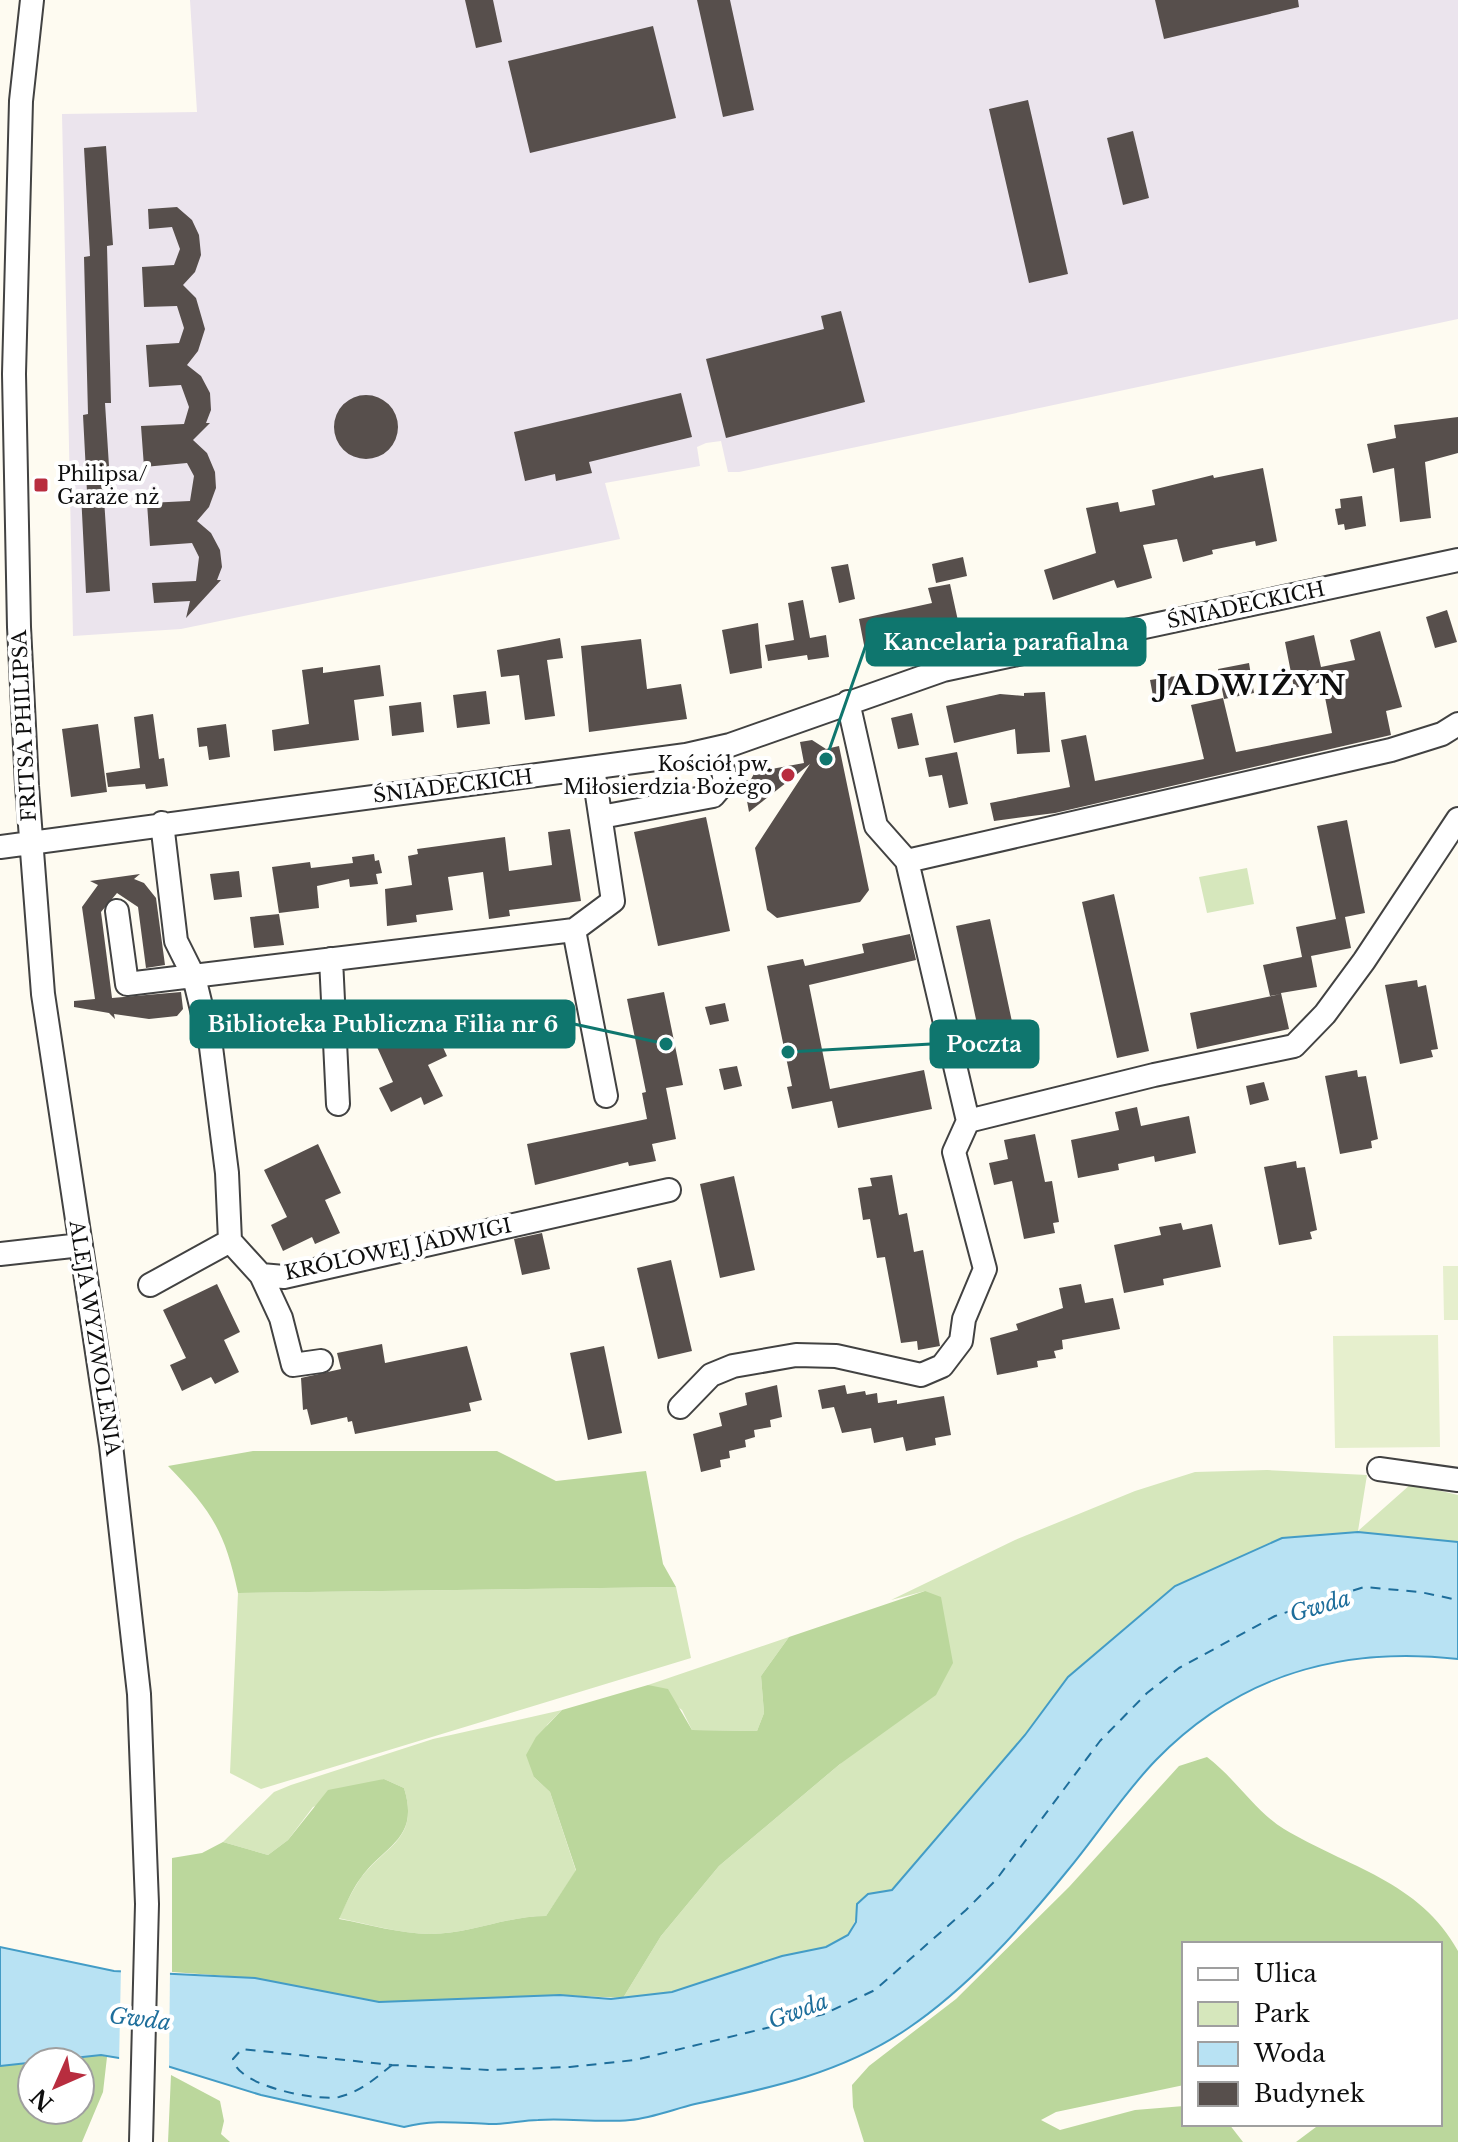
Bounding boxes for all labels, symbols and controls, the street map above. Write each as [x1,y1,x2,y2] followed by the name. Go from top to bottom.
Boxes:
[57,462,159,509] place label: Philipsa/ Garaże nż
[32,476,50,494] marker: Philipsa/ Garaże nż
[1165,576,1327,633] street label: ŚNIADECKICH
[867,619,1145,665] callout: Kancelaria parafialna
[7,629,41,822] street label: FRITSA PHILIPSA
[883,629,1129,656] text: Kancelaria parafialna
[1152,668,1347,703] district label: JADWIŻYN
[563,752,772,799] place label: Kościół pw. Miłosierdzia Bożego
[372,763,534,808] street label: ŚNIADECKICH
[779,766,797,784] marker: Kościół pw. Miłosierdzia Bożego
[191,1001,574,1047] callout: Biblioteka Publiczna Filia nr 6
[208,1011,558,1038] text: Biblioteka Publiczna Filia nr 6
[931,1021,1038,1067] callout: Poczta
[946,1031,1022,1058] text: Poczta
[282,1212,514,1285] street label: KRÓLOWEJ JADWIGI
[64,1218,126,1458] street label: ALEJA WYZWOLENIA
[1286,1584,1354,1628] water label: Gwda
[1182,1942,1442,2126] legend
[1254,1959,1318,1988] text: Ulica
[764,1987,832,2035] water label: Gwda
[1254,1999,1310,2028] text: Park
[108,2002,172,2036] water label: Gwda
[1253,2039,1326,2068] text: Woda
[16,2046,96,2126] north arrow
[1254,2079,1365,2108] text: Budynek
[25,2083,59,2117] text: N

